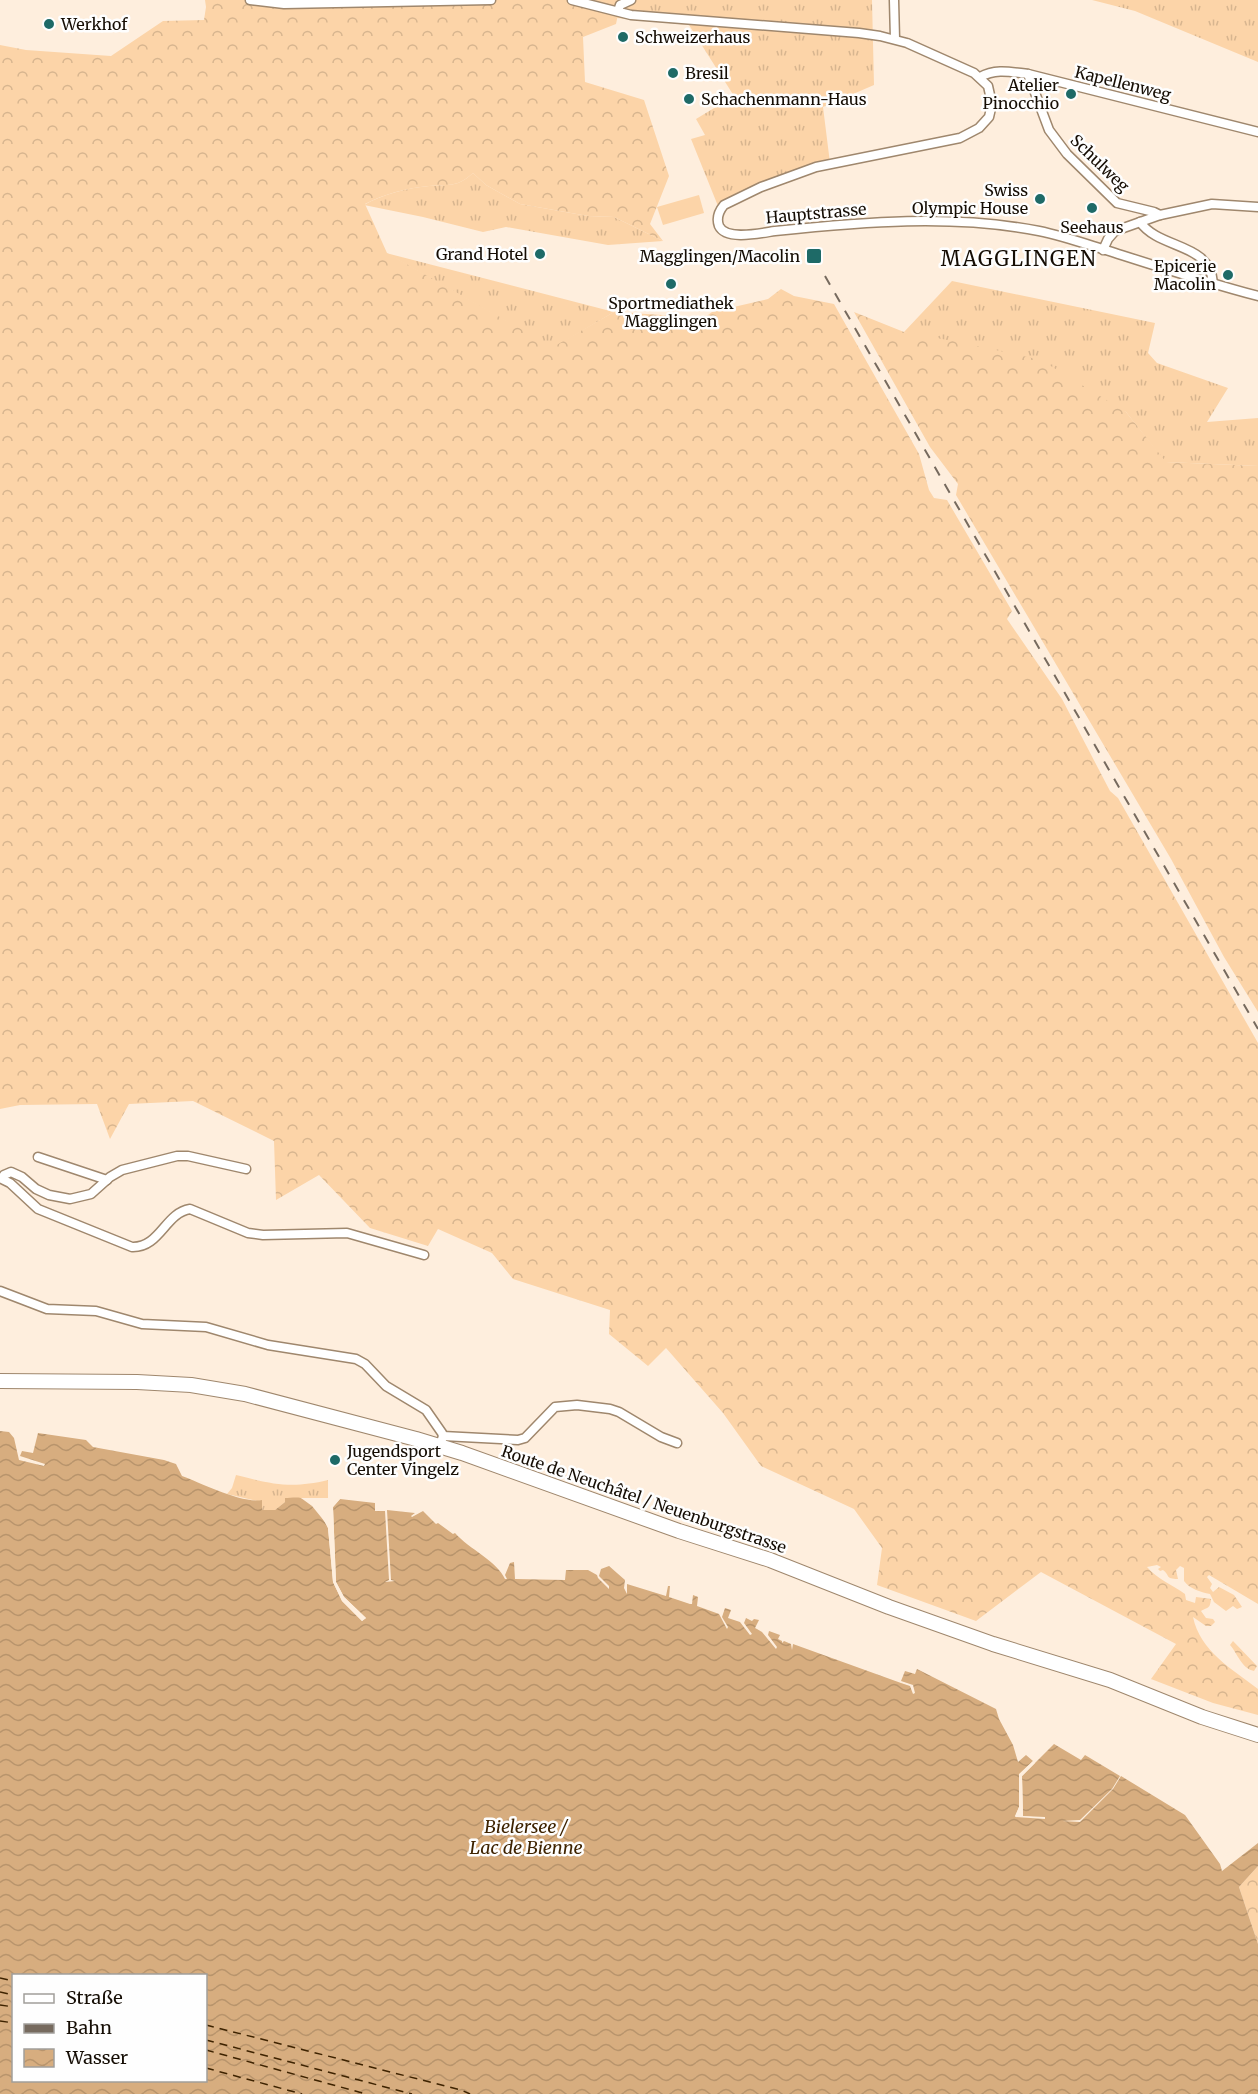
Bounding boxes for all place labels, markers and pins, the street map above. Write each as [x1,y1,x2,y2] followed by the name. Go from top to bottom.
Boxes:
[60,14,128,34] place label: Werkhof
[42,17,56,31] marker: Werkhof
[635,27,751,47] place label: Schweizerhaus
[616,30,630,44] marker: Schweizerhaus
[685,63,729,83] place label: Bresil
[666,66,680,80] marker: Bresil
[982,75,1059,113] place label: Atelier Pinocchio
[1064,87,1078,101] marker: Atelier Pinocchio
[701,89,867,109] place label: Schachenmann-Haus
[682,92,696,106] marker: Schachenmann-Haus
[912,180,1028,218] place label: Swiss Olympic House
[1033,192,1047,206] marker: Swiss Olympic House
[1085,201,1099,215] marker: Seehaus
[1060,217,1124,237] place label: Seehaus
[436,244,528,264] place label: Grand Hotel
[639,246,800,266] place label: Magglingen/Macolin
[533,247,547,261] marker: Grand Hotel
[805,247,823,265] marker: Magglingen/Macolin
[1154,256,1216,294] place label: Epicerie Macolin
[1221,268,1235,282] marker: Epicerie Macolin
[664,277,678,291] marker: Sportmediathek Magglingen
[608,293,735,331] place label: Sportmediathek Magglingen
[346,1441,459,1479] place label: Jugendsport Center Vingelz
[328,1453,342,1467] marker: Jugendsport Center Vingelz

